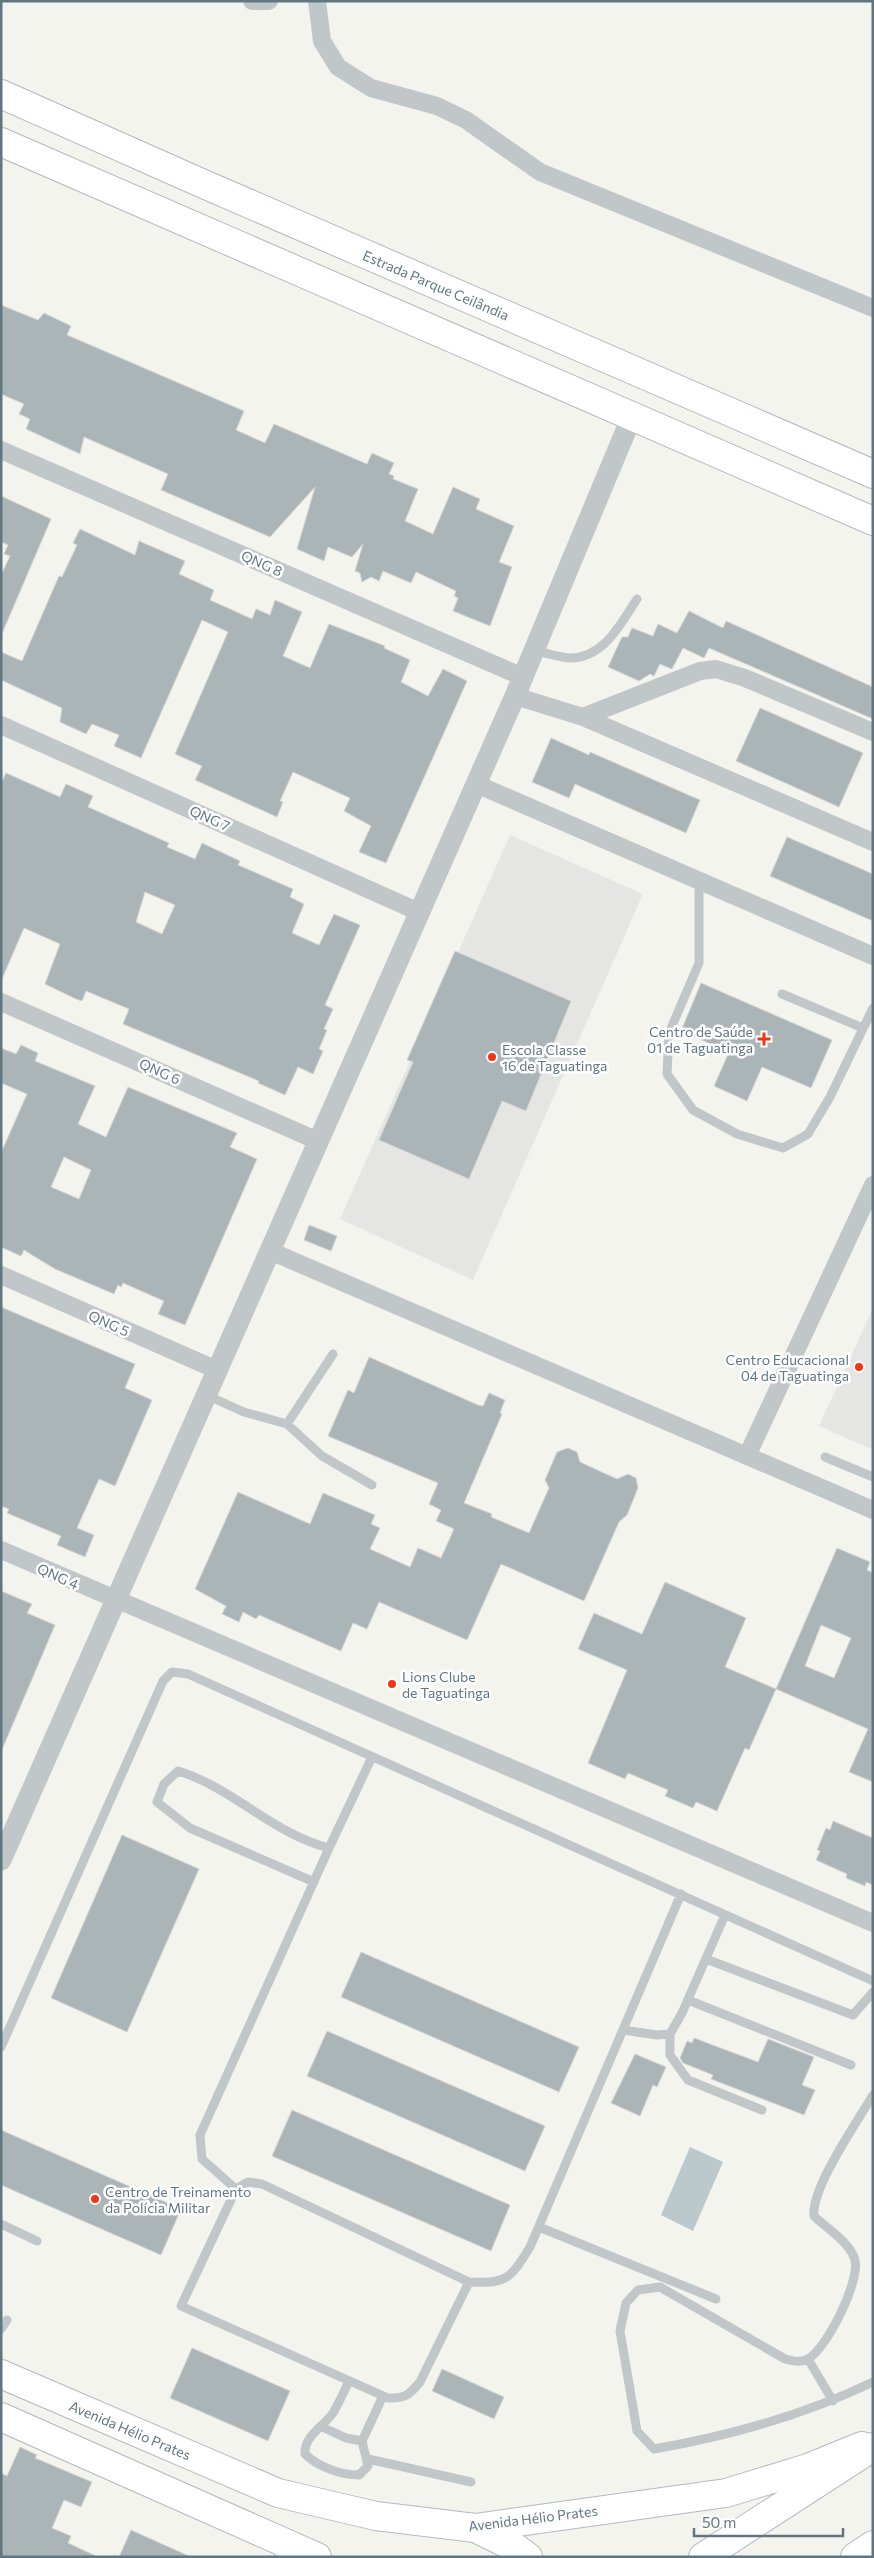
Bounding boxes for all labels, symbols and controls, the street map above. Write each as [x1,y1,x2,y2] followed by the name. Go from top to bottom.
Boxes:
[360,246,512,324] street label: Estrada Parque Ceilândia
[239,546,285,580] street label: QNG 8
[187,802,233,834] street label: QNG 7
[647,1023,753,1056] place label: Centro de Saúde 01 de Taguatinga
[757,1032,771,1046] marker: Centro de Saúde 01 de Taguatinga
[502,1041,607,1074] place label: Escola Classe 16 de Taguatinga
[486,1051,498,1063] marker: Escola Classe 16 de Taguatinga
[137,1054,183,1088] street label: QNG 6
[86,1306,132,1340] street label: QNG 5
[726,1351,849,1384] place label: Centro Educacional 04 de Taguatinga
[853,1361,865,1373] marker: Centro Educacional 04 de Taguatinga
[35,1559,82,1593] street label: QNG 4
[402,1668,490,1701] place label: Lions Clube de Taguatinga
[386,1678,398,1690] marker: Lions Clube de Taguatinga
[105,2183,251,2216] place label: Centro de Treinamento da Polícia Militar
[89,2193,101,2205] marker: Centro de Treinamento da Polícia Militar
[67,2397,193,2463] street label: Avenida Hélio Prates
[467,2502,599,2534] street label: Avenida Hélio Prates
[694,2506,843,2538] scale bar
[702,2513,736,2531] text: 50 m

